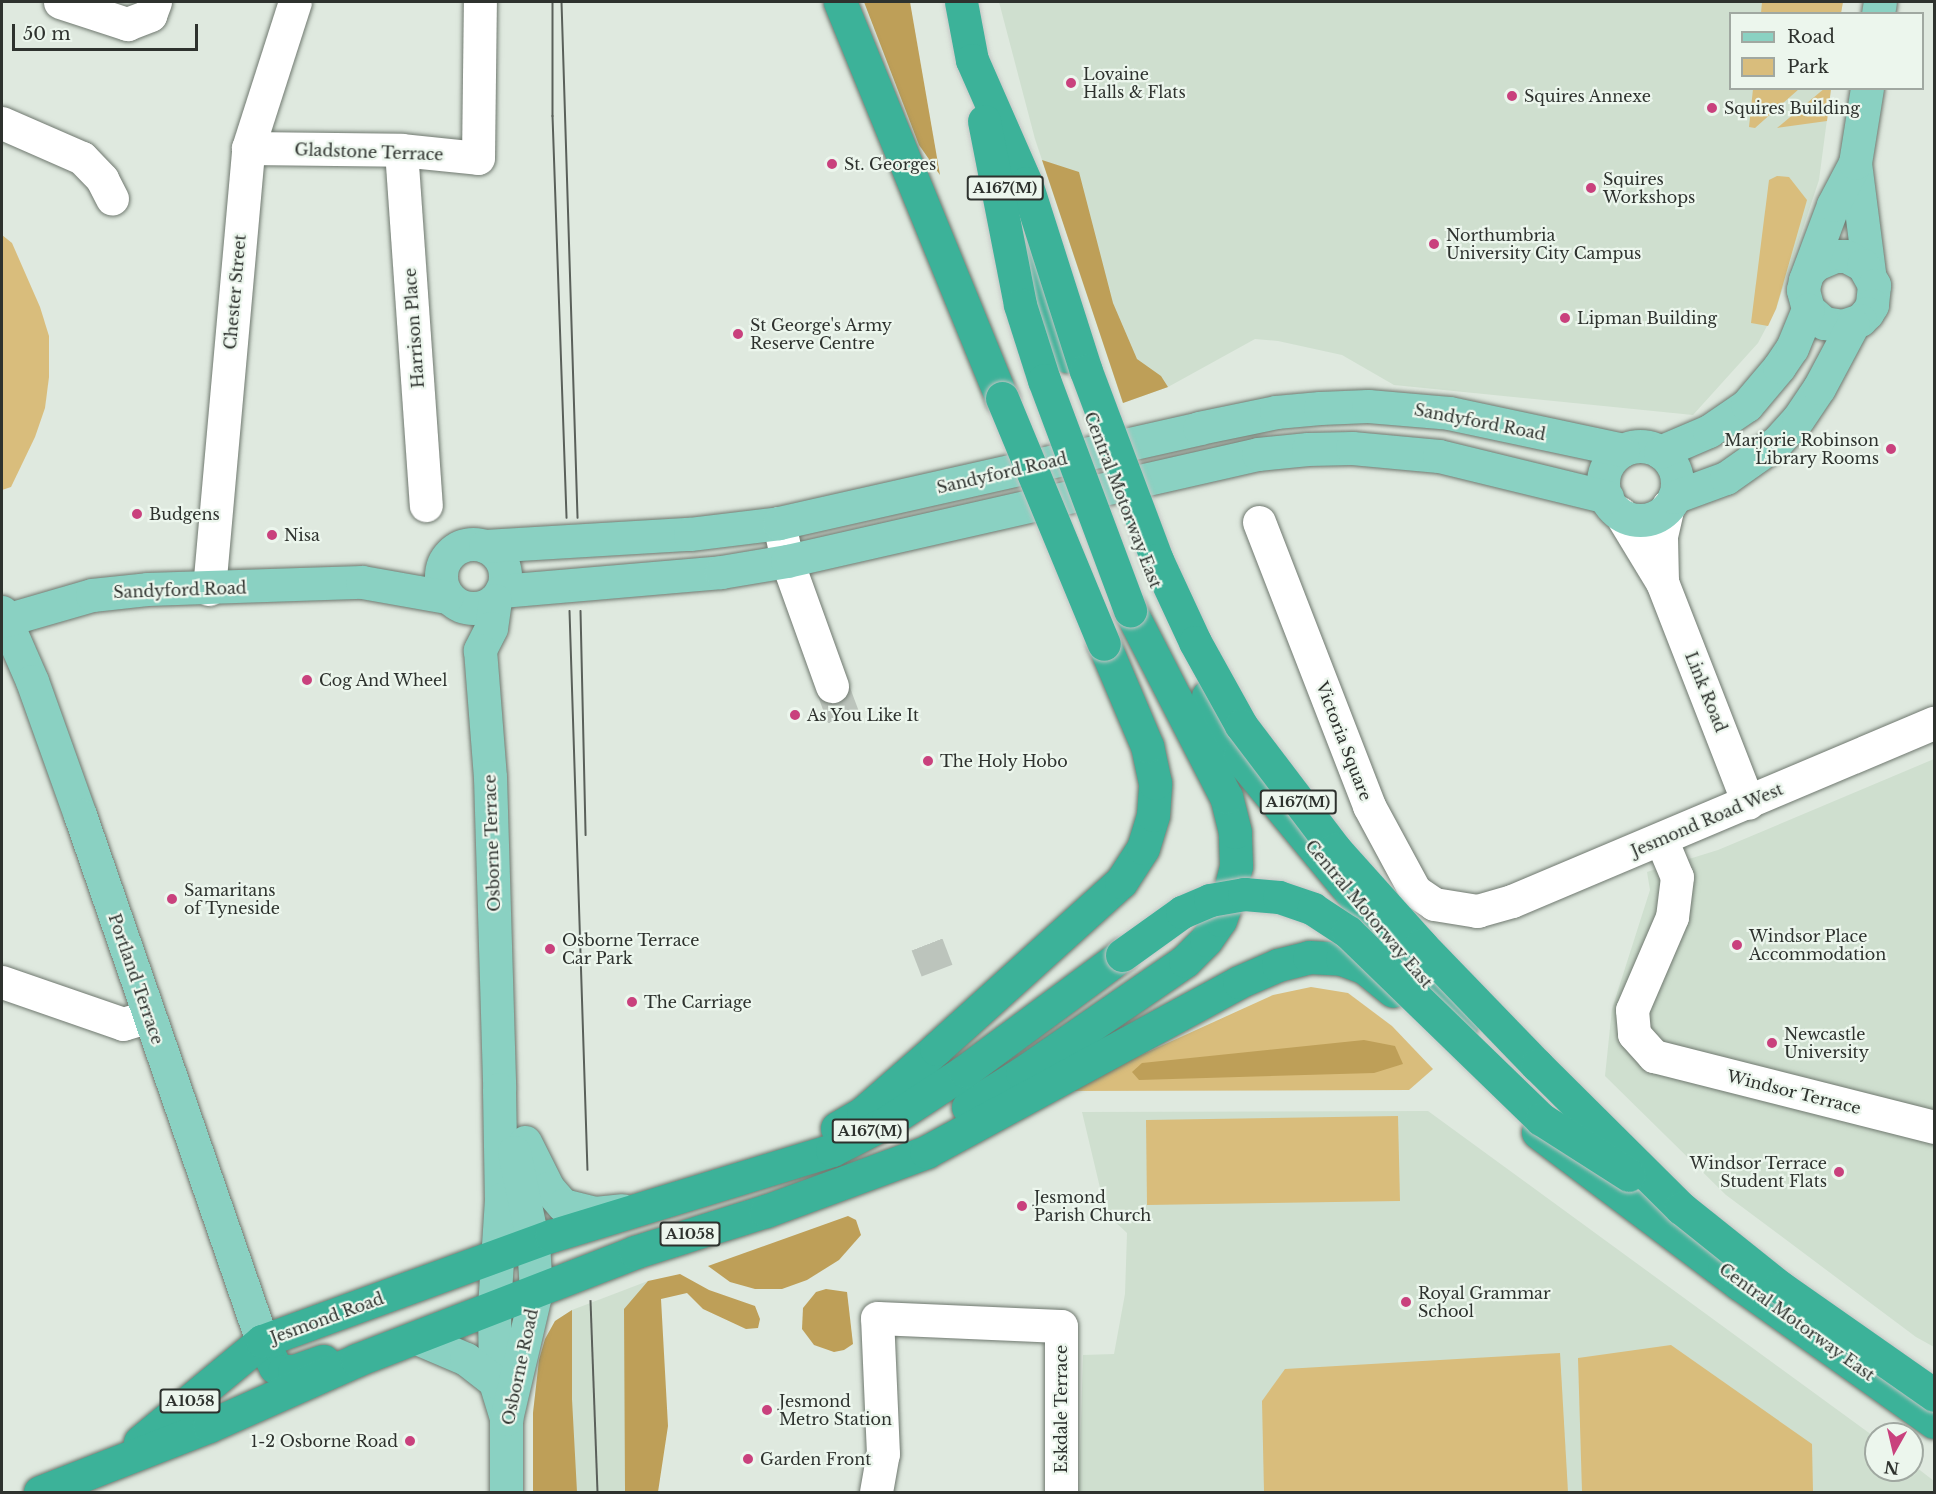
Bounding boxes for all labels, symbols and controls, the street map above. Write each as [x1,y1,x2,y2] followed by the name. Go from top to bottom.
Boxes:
[15,12,201,50] scale bar
[1729,12,1924,90] legend
[23,23,71,45] text: 50 m
[1787,26,1835,48] text: Road
[1787,56,1829,78] text: Park
[1083,64,1186,102] place label: Lovaine Halls & Flats
[1064,76,1078,90] marker: Lovaine Halls & Flats
[1524,86,1651,106] place label: Squires Annexe
[1505,89,1519,103] marker: Squires Annexe
[1724,98,1860,118] place label: Squires Building
[1705,101,1719,115] marker: Squires Building
[294,140,444,164] street label: Gladstone Terrace
[844,154,936,174] place label: St. Georges
[825,157,839,171] marker: St. Georges
[1603,169,1695,207] place label: Squires Workshops
[966,176,1044,200] road number: A167(M)
[1584,181,1598,195] marker: Squires Workshops
[1446,225,1642,263] place label: Northumbria University City Campus
[220,233,250,351] street label: Chester Street
[1427,237,1441,251] marker: Northumbria University City Campus
[400,267,428,389] street label: Harrison Place
[1577,308,1717,328] place label: Lipman Building
[1558,311,1572,325] marker: Lipman Building
[750,315,893,353] place label: St George's Army Reserve Centre
[731,327,745,341] marker: St George's Army Reserve Centre
[1413,400,1547,444] street label: Sandyford Road
[1080,409,1166,591] street label: Central Motorway East
[1724,430,1879,468] place label: Marjorie Robinson Library Rooms
[1884,442,1898,456] marker: Marjorie Robinson Library Rooms
[935,449,1069,497] street label: Sandyford Road
[149,504,220,524] place label: Budgens
[130,507,144,521] marker: Budgens
[284,525,320,545] place label: Nisa
[265,528,279,542] marker: Nisa
[113,578,247,602] street label: Sandyford Road
[1681,649,1731,735] street label: Link Road
[319,670,449,690] place label: Cog And Wheel
[300,673,314,687] marker: Cog And Wheel
[1312,679,1376,803] street label: Victoria Square
[807,705,920,725] place label: As You Like It
[788,708,802,722] marker: As You Like It
[940,751,1068,771] place label: The Holy Hobo
[921,754,935,768] marker: The Holy Hobo
[480,774,504,912] street label: Osborne Terrace
[1628,779,1786,861] street label: Jesmond Road West
[1259,790,1337,814] road number: A167(M)
[1301,836,1437,992] street label: Central Motorway East
[184,880,280,918] place label: Samaritans of Tyneside
[165,892,179,906] marker: Samaritans of Tyneside
[105,911,167,1047] street label: Portland Terrace
[1749,926,1886,964] place label: Windsor Place Accommodation
[562,930,700,968] place label: Osborne Terrace Car Park
[1730,938,1744,952] marker: Windsor Place Accommodation
[543,942,557,956] marker: Osborne Terrace Car Park
[644,992,752,1012] place label: The Carriage
[625,995,639,1009] marker: The Carriage
[1784,1024,1869,1062] place label: Newcastle University
[1765,1036,1779,1050] marker: Newcastle University
[1725,1066,1863,1118] street label: Windsor Terrace
[831,1119,909,1143] road number: A167(M)
[1689,1153,1827,1191] place label: Windsor Terrace Student Flats
[1832,1165,1846,1179] marker: Windsor Terrace Student Flats
[1034,1187,1151,1225] place label: Jesmond Parish Church
[1015,1199,1029,1213] marker: Jesmond Parish Church
[658,1222,722,1246] road number: A1058
[1715,1259,1879,1385] street label: Central Motorway East
[1418,1283,1551,1321] place label: Royal Grammar School
[268,1289,386,1347] street label: Jesmond Road
[1399,1295,1413,1309] marker: Royal Grammar School
[498,1307,542,1427] street label: Osborne Road
[1051,1345,1071,1473] street label: Eskdale Terrace
[158,1389,222,1413] road number: A1058
[779,1391,892,1429] place label: Jesmond Metro Station
[760,1403,774,1417] marker: Jesmond Metro Station
[1864,1422,1924,1482] north arrow
[251,1431,398,1451] place label: 1-2 Osborne Road
[403,1434,417,1448] marker: 1-2 Osborne Road
[760,1449,871,1469] place label: Garden Front
[741,1452,755,1466] marker: Garden Front
[1883,1457,1901,1479] text: N

